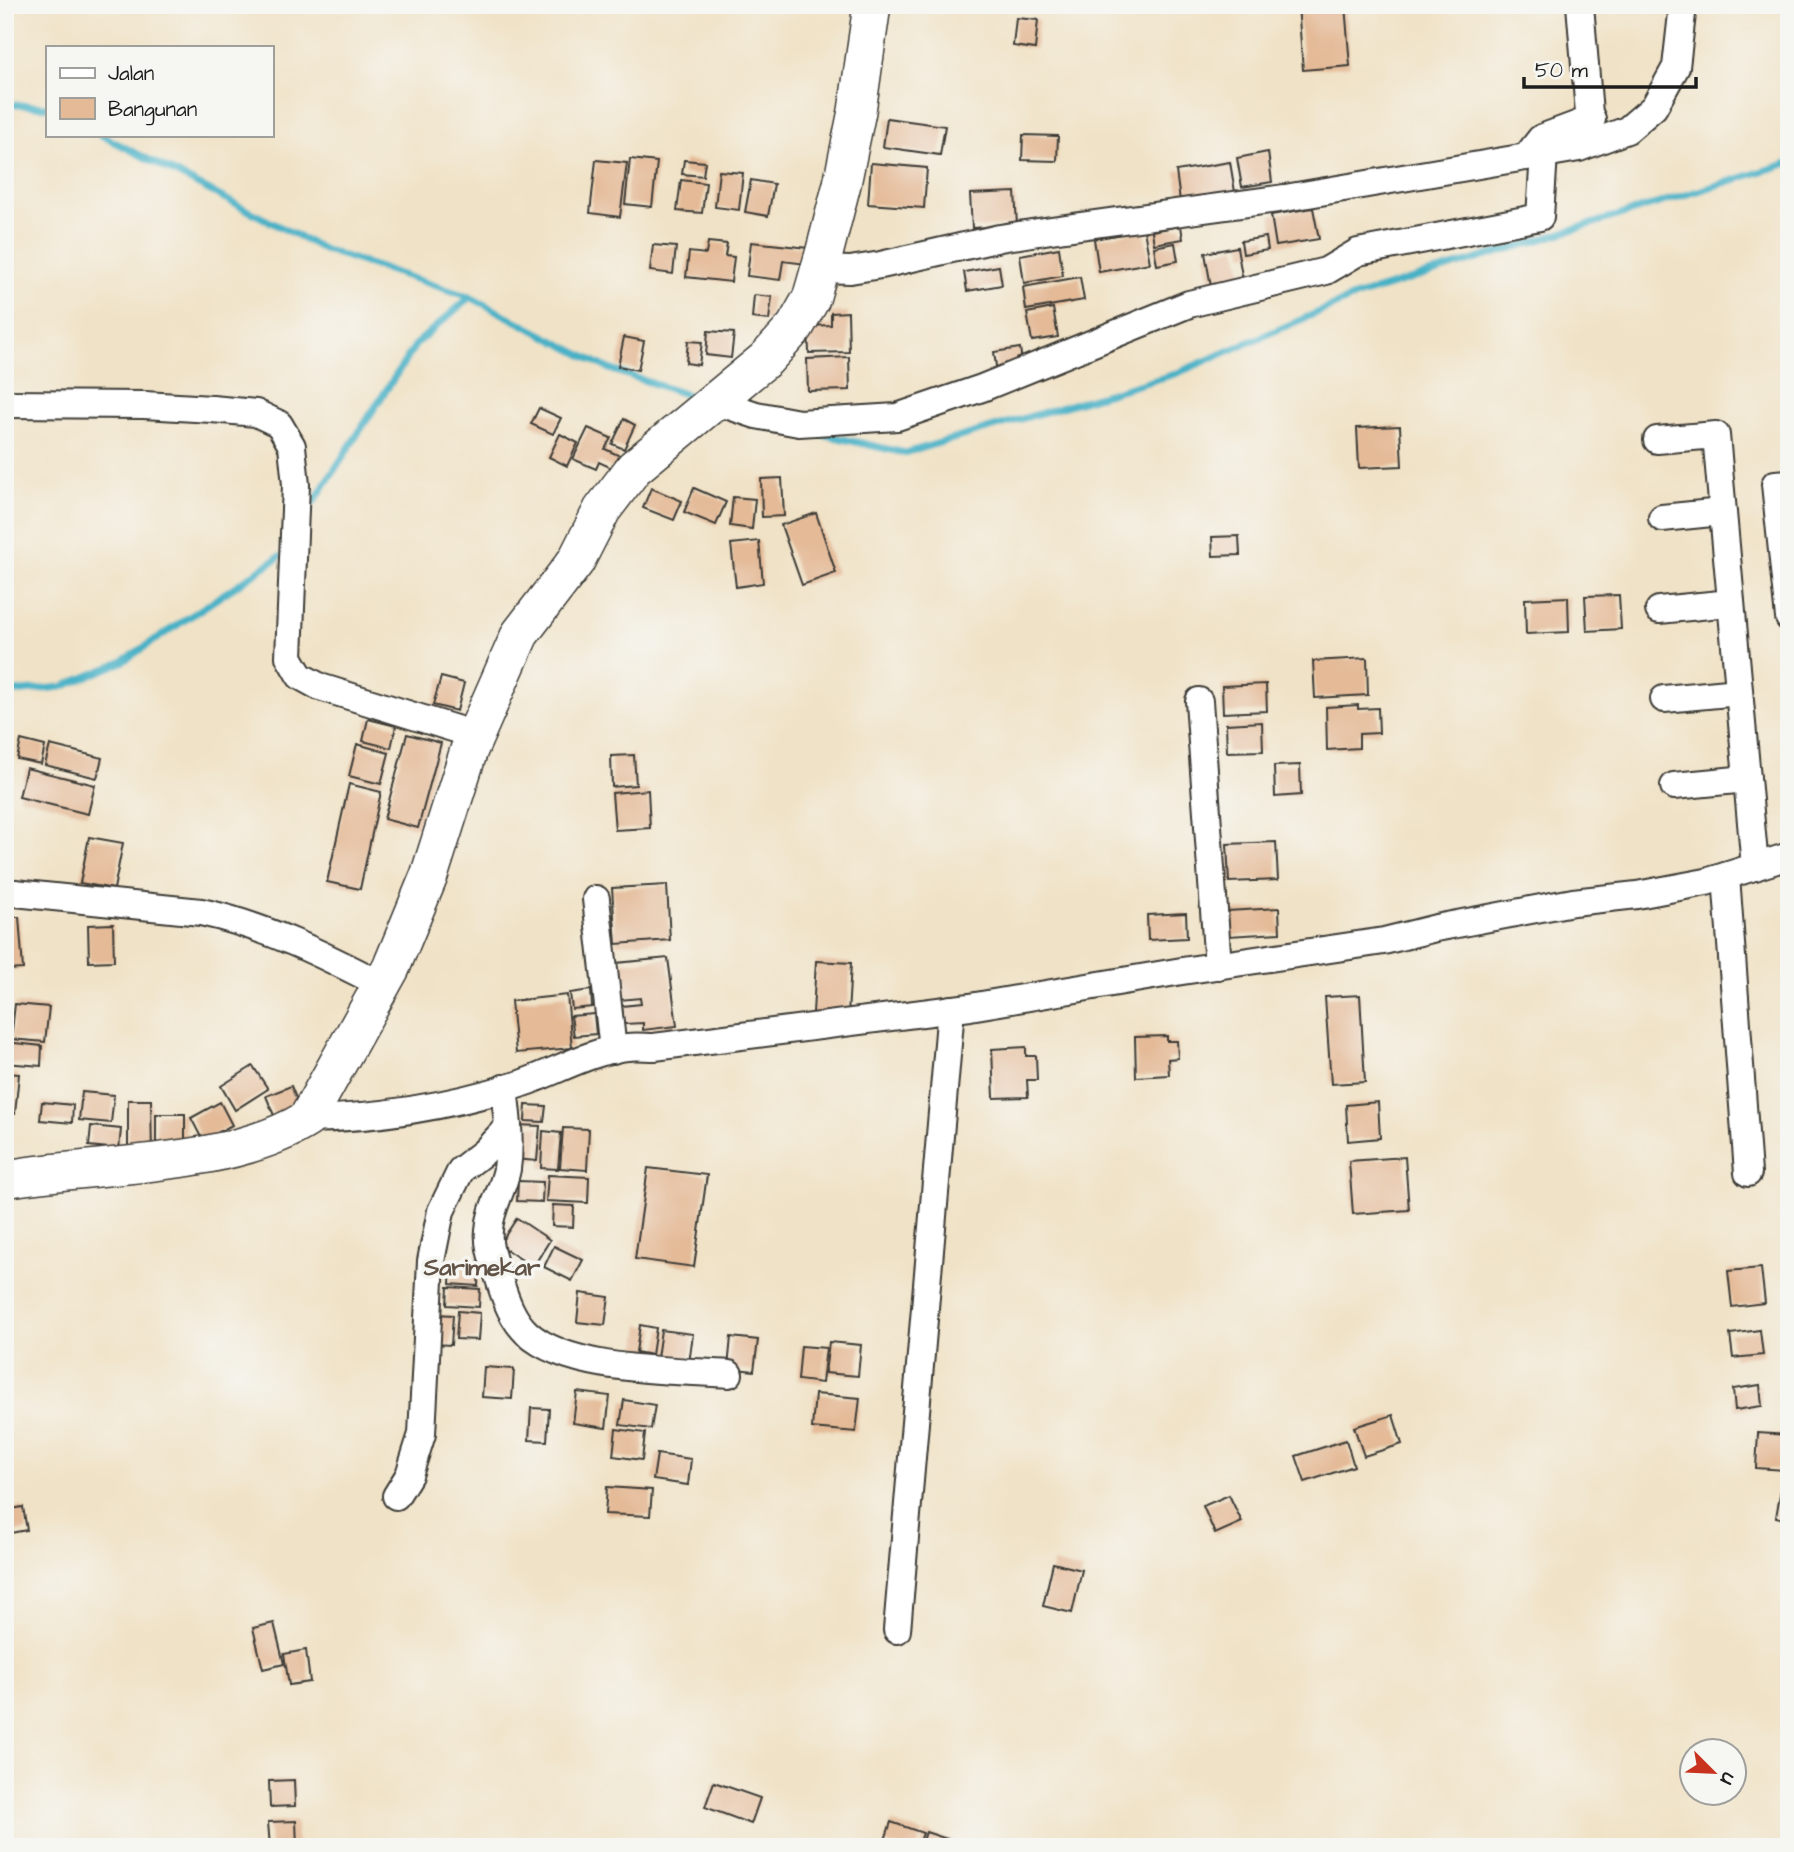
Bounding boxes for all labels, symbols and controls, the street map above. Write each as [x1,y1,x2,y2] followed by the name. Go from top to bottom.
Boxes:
[46,46,273,136] legend
[1524,46,1696,90] scale bar
[1535,56,1589,85] text: 50 m
[108,59,154,88] text: Jalan
[108,95,197,126] text: Bangunan
[423,1251,541,1285] district label: Sarimekar
[1678,1736,1748,1806] north arrow
[1713,1768,1742,1789] text: U

